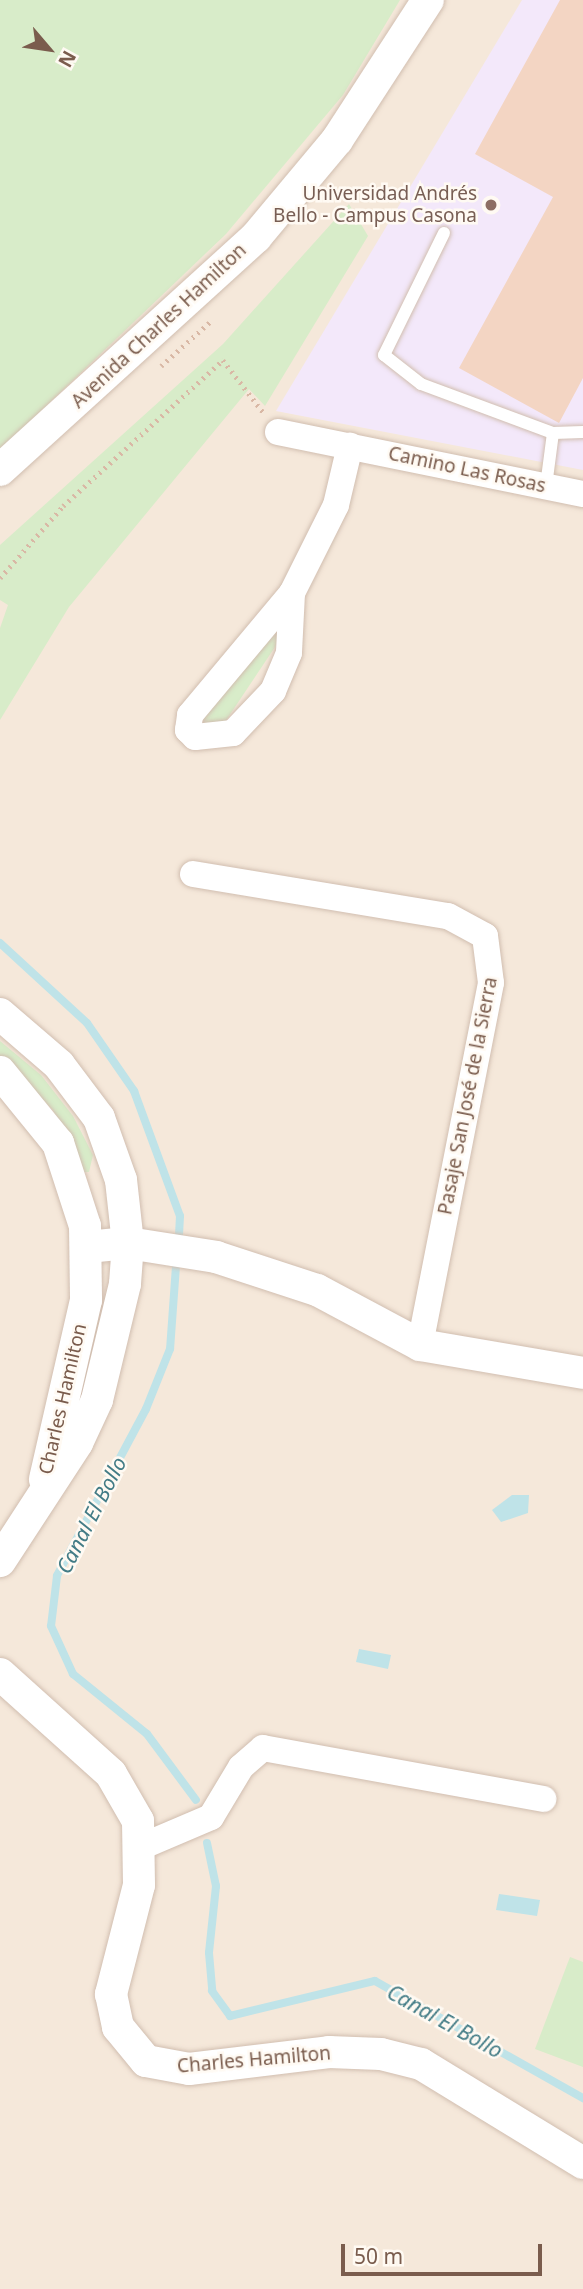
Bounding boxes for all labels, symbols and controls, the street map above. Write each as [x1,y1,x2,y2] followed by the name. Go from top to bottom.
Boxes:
[14,14,84,84] north arrow
[52,46,82,72] text: N
[273,183,477,227] place label: Universidad Andrés Bello - Campus Casona
[483,197,499,213] marker: Universidad Andrés Bello - Campus Casona
[67,239,251,413] street label: Avenida Charles Hamilton
[386,442,548,498] street label: Camino Las Rosas
[434,975,502,1217] street label: Pasaje San José de la Sierra
[35,1321,91,1477] street label: Charles Hamilton
[51,1452,131,1578] water label: Canal El Bollo
[383,1979,507,2063] water label: Canal El Bollo
[176,2042,332,2078] street label: Charles Hamilton
[345,2230,546,2274] scale bar
[354,2242,403,2270] text: 50 m

